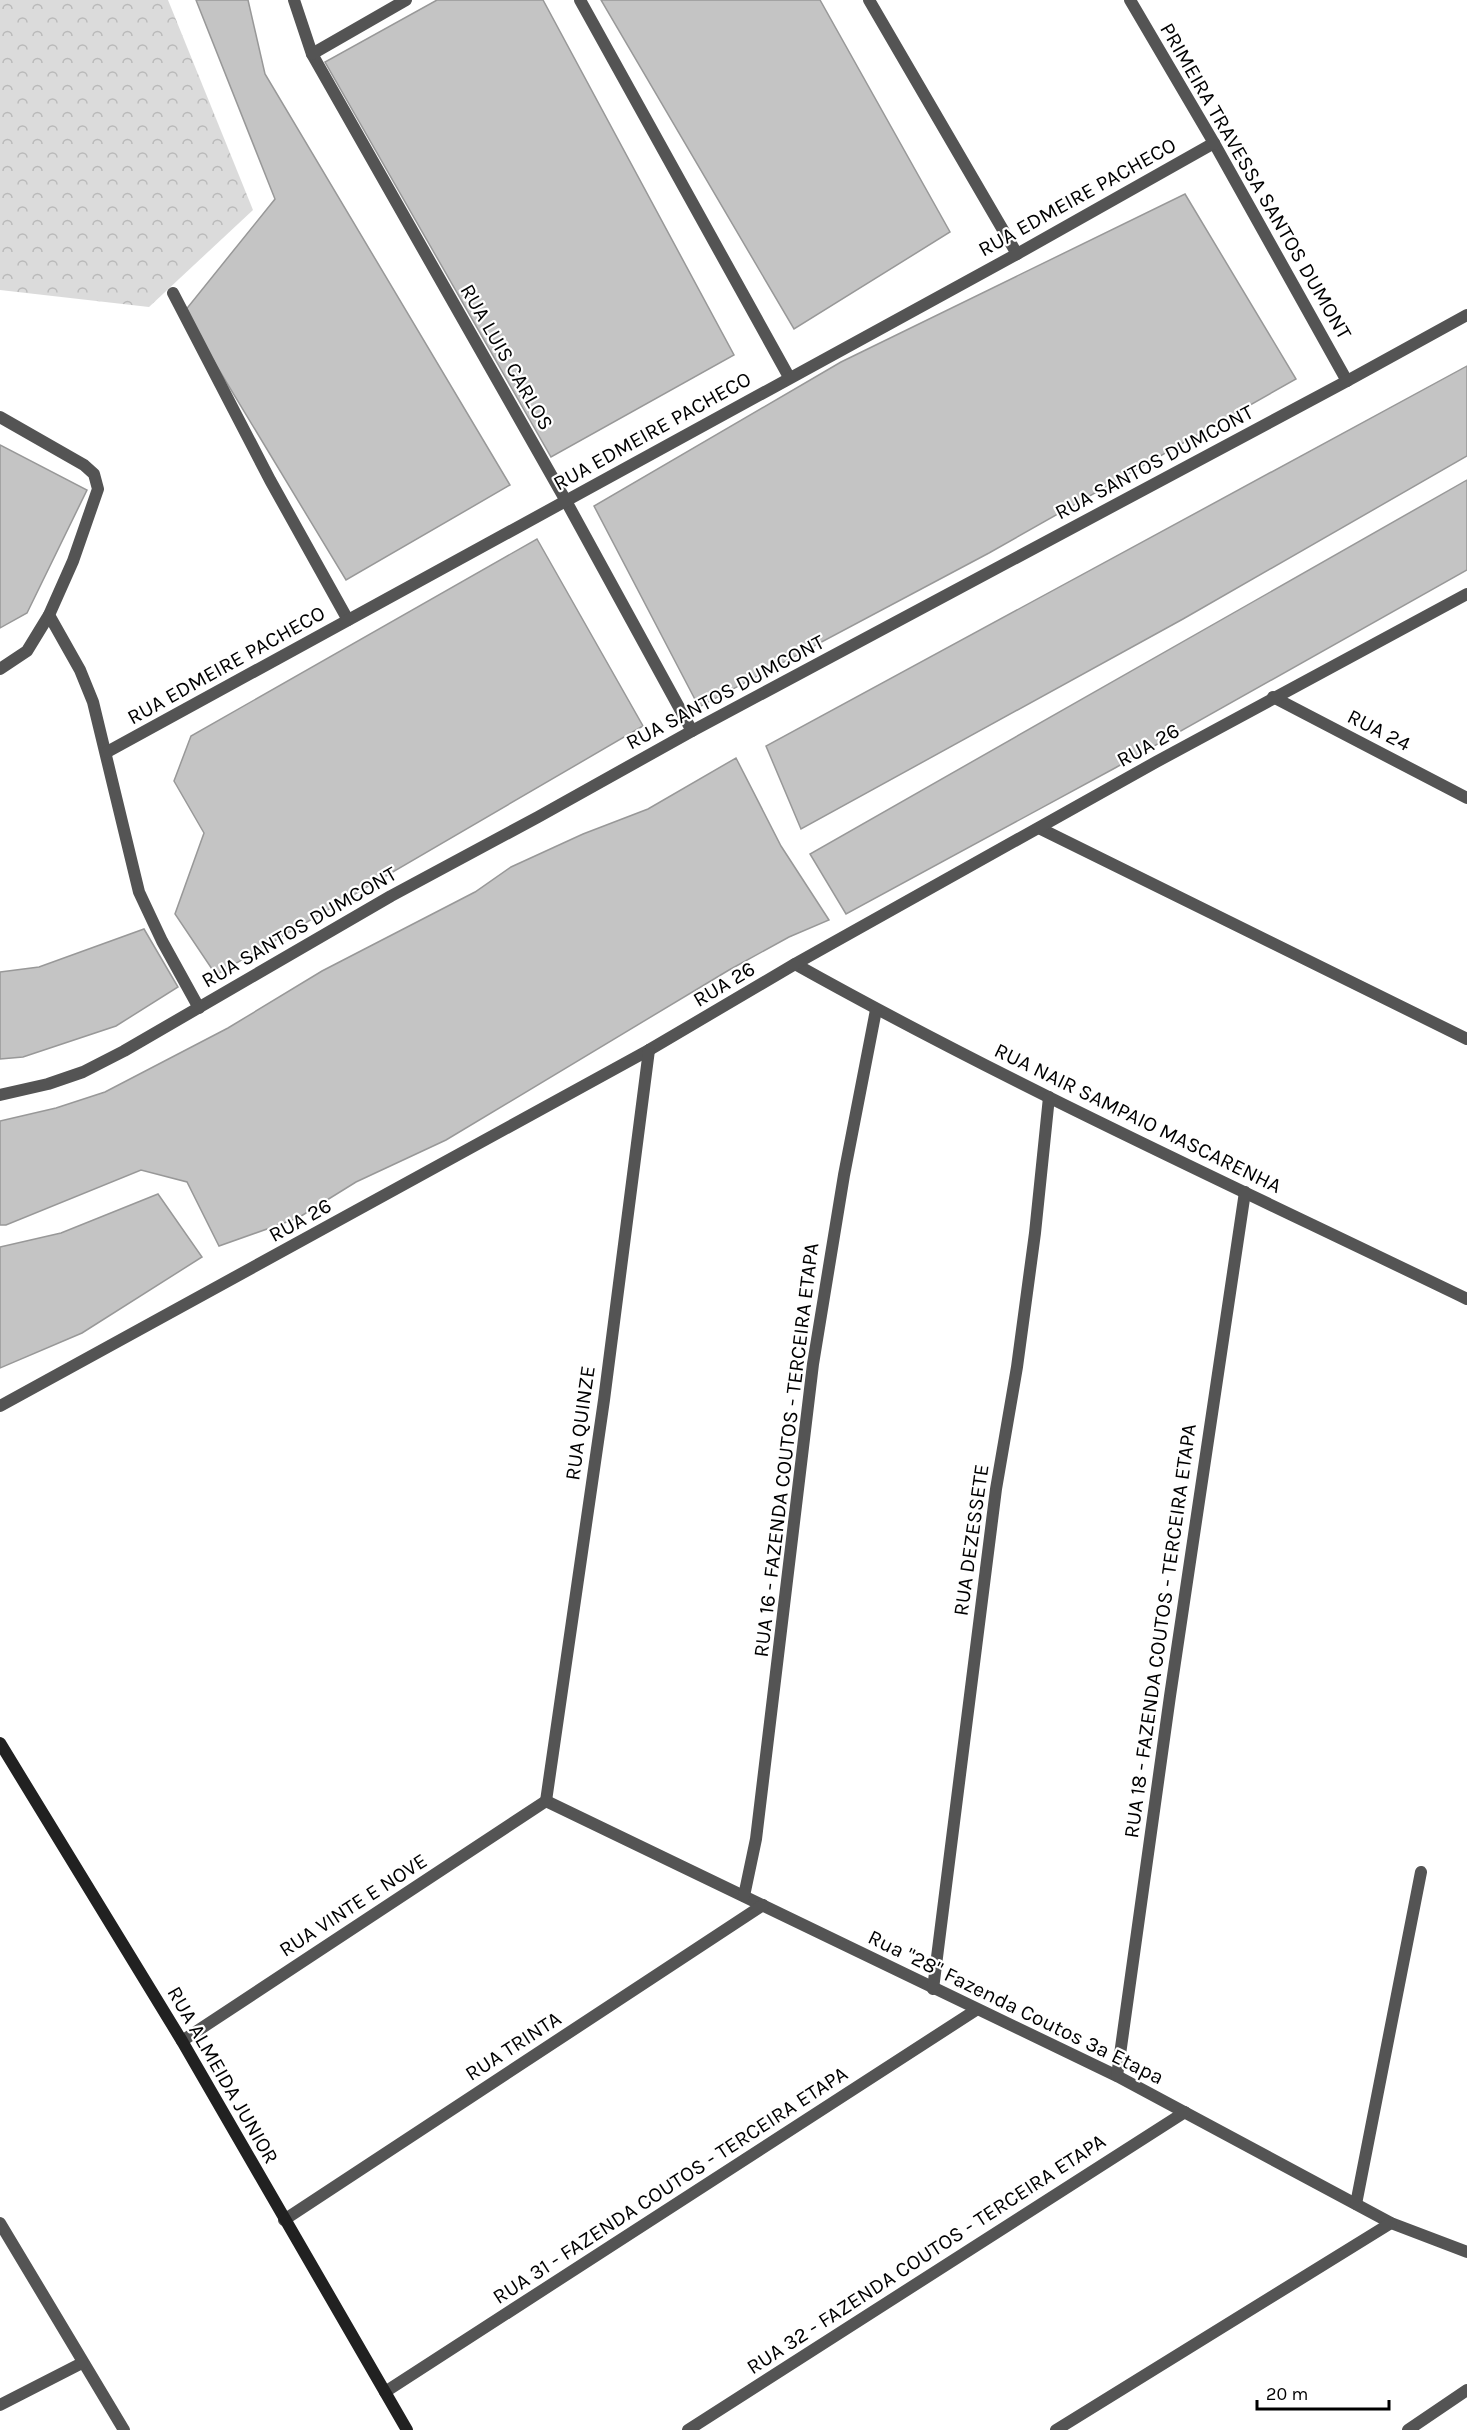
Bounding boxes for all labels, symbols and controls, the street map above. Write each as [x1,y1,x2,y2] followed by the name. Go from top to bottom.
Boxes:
[1155,19,1357,344] street label: PRIMEIRA TRAVESSA SANTOS DUMONT
[974,133,1180,261] street label: RUA EDMEIRE PACHECO
[455,280,559,434] street label: RUA LUIS CARLOS
[549,367,755,495] street label: RUA EDMEIRE PACHECO
[1051,399,1258,525] street label: RUA SANTOS DUMCONT
[123,601,329,729] street label: RUA EDMEIRE PACHECO
[622,629,829,755] street label: RUA SANTOS DUMCONT
[1343,704,1415,756] street label: RUA 24
[1113,718,1183,772] street label: RUA 26
[197,861,401,993] street label: RUA SANTOS DUMCONT
[689,956,759,1012] street label: RUA 26
[991,1038,1285,1198] street label: RUA NAIR SAMPAIO MASCARENHA
[265,1193,335,1247] street label: RUA 26
[749,1241,823,1659] street label: RUA 16 - FAZENDA COUTOS - TERCEIRA ETAPA
[560,1364,600,1482] street label: RUA QUINZE
[1119,1422,1201,1840] street label: RUA 18 - FAZENDA COUTOS - TERCEIRA ETAPA
[948,1463,994,1617] street label: RUA DEZESSETE
[275,1848,431,1962] street label: RUA VINTE E NOVE
[864,1925,1168,2089] street label: Rua "28" Fazenda Coutos 3ª Etapa
[162,1982,284,2168] street label: RUA ALMEIDA JUNIOR
[461,2006,565,2086] street label: RUA TRINTA
[488,2061,852,2309] street label: RUA 31 - FAZENDA COUTOS - TERCEIRA ETAPA
[742,2129,1110,2379] street label: RUA 32 - FAZENDA COUTOS - TERCEIRA ETAPA
[1257,2373,1389,2411] scale bar
[1266,2383,1308,2405] text: 20 m

